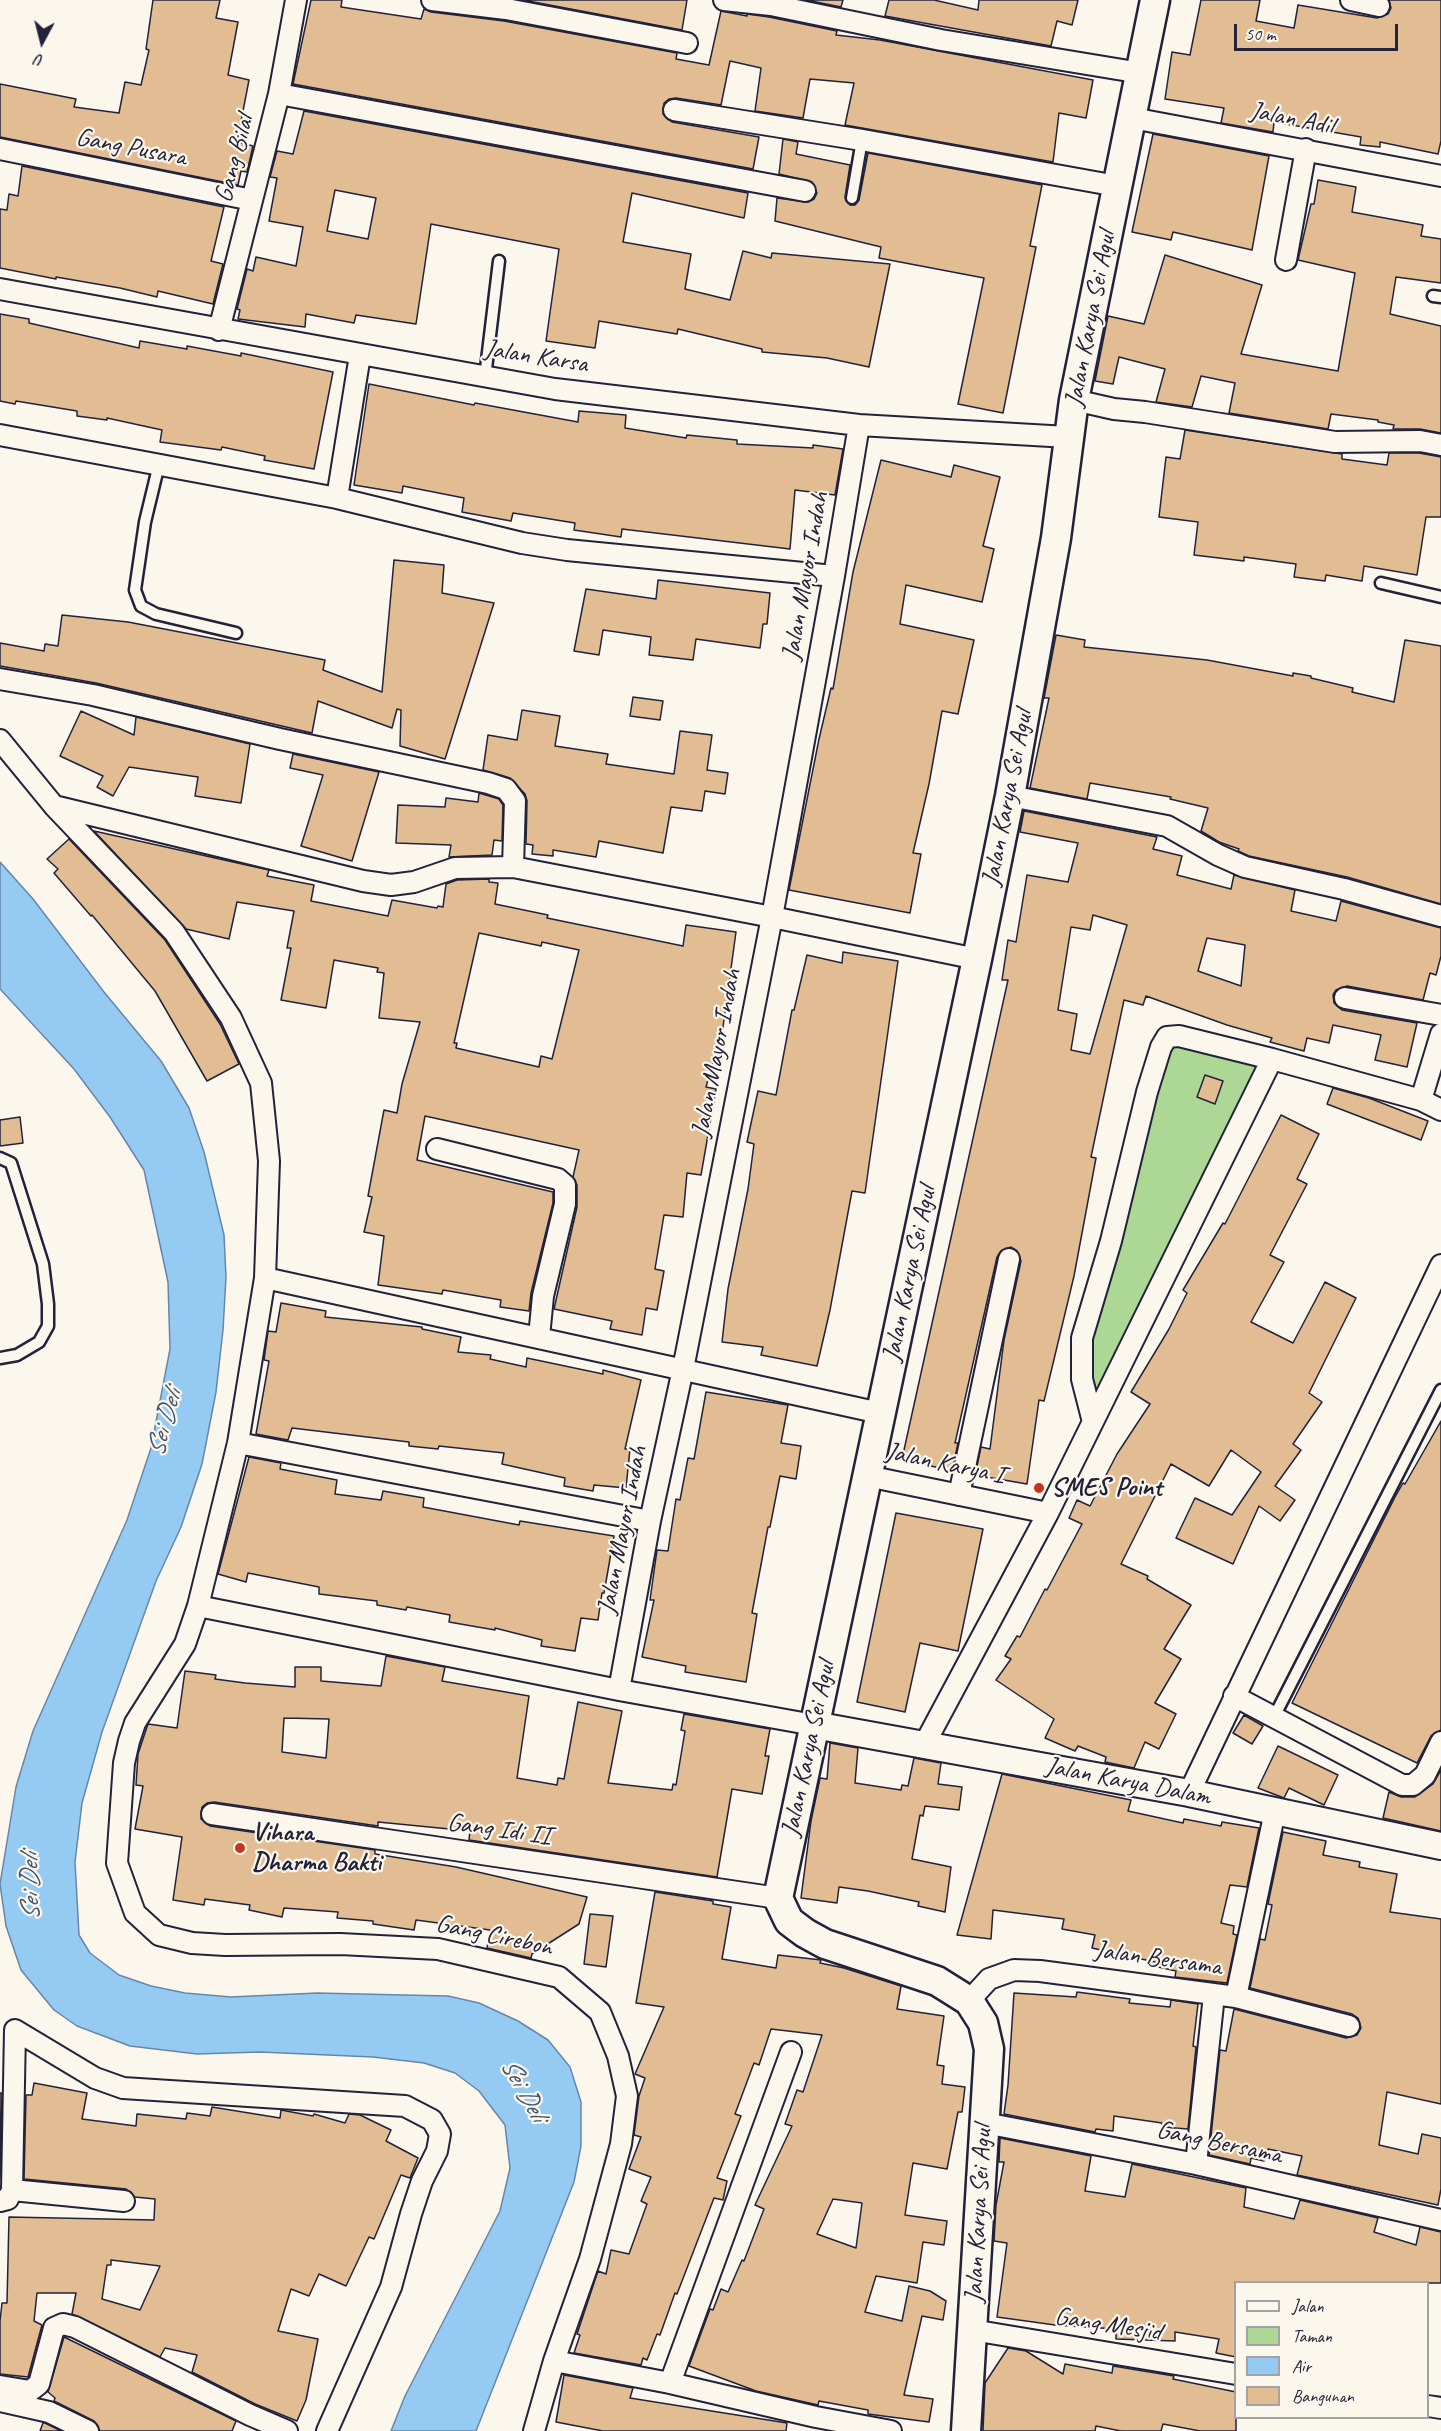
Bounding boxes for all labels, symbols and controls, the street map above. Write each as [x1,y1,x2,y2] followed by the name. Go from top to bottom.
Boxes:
[12,12,72,72] north arrow
[1237,12,1400,50] scale bar
[1245,23,1276,45] text: 50 m
[35,49,45,70] text: U
[1248,96,1336,142] street label: Jalan Adil
[208,112,262,206] street label: Gang Bilal
[73,122,189,174] street label: Gang Pusara
[1059,229,1123,409] street label: Jalan Karya Sei Agul
[482,333,590,381] street label: Jalan Karsa
[776,489,836,663] street label: Jalan Mayor Indah
[976,708,1040,888] street label: Jalan Karya Sei Agul
[685,966,749,1140] street label: Jalan Mayor Indah
[876,1184,944,1364] street label: Jalan Karya Sei Agul
[140,1386,190,1460] water label: Sei Deli
[883,1436,1007,1492] street label: Jalan Karya I
[591,1443,655,1617] street label: Jalan Mayor Indah
[1051,1472,1162,1504] place label: SMES Point
[1032,1481,1046,1495] marker: SMES Point
[775,1659,843,1839] street label: Jalan Karya Sei Agul
[1043,1751,1213,1813] street label: Jalan Karya Dalam
[445,1807,553,1853] street label: Gang Idi II
[252,1817,381,1878] place label: Vihara Dharma Bakti
[233,1841,247,1855] marker: Vihara Dharma Bakti
[14,1853,48,1921] water label: Sei Deli
[433,1908,555,1964] street label: Gang Cirebon
[1093,1935,1223,1983] street label: Jalan Bersama
[492,2053,554,2127] water label: Sei Deli
[1154,2115,1284,2171] street label: Gang Bersama
[959,2124,999,2304] street label: Jalan Karya Sei Agul
[1234,2281,1429,2419] legend
[1292,2295,1324,2317] text: Jalan
[1052,2301,1164,2349] street label: Gang Mesjid
[1292,2325,1332,2347] text: Taman
[1292,2355,1311,2377] text: Air
[1292,2385,1354,2407] text: Bangunan

